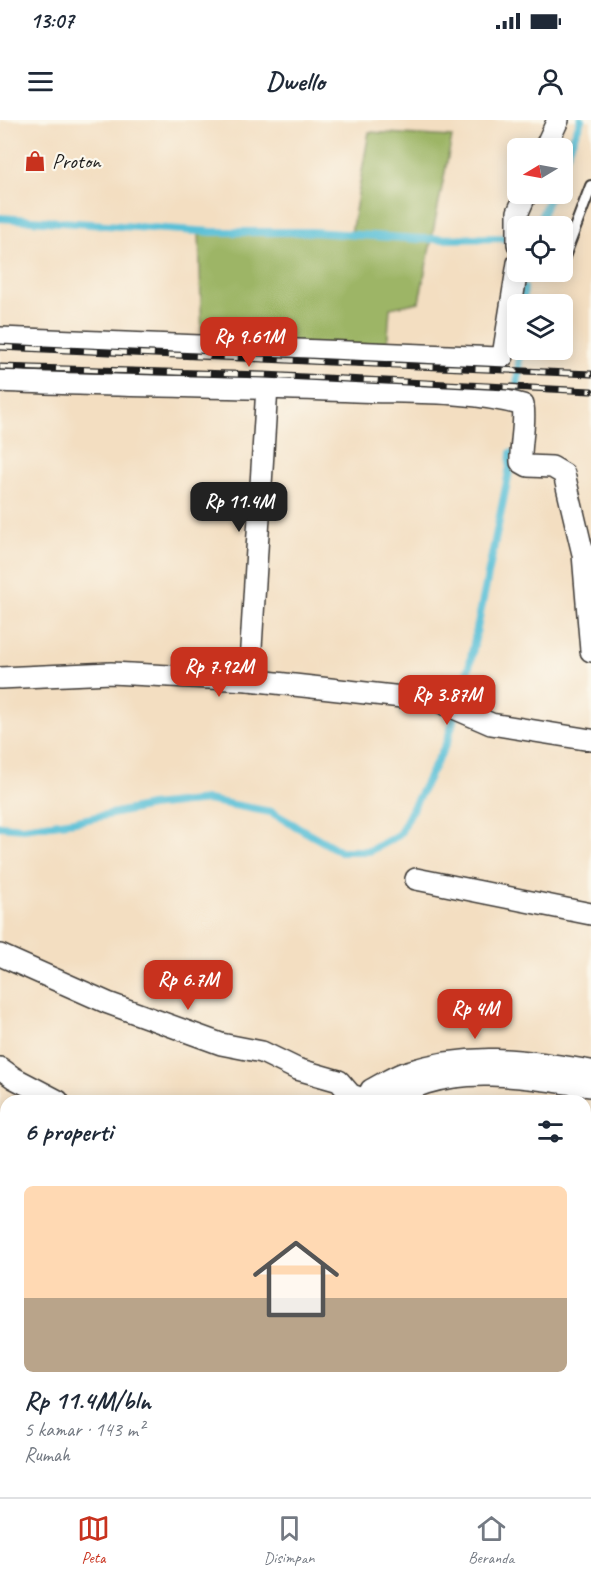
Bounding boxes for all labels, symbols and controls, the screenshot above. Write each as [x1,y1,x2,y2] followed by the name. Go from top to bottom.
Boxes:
[30,7,74,35] text: 13:07
[266,64,325,98] text: Dwello
[24,65,57,98] icon: menu
[534,65,567,98] icon: person
[507,138,573,204] north arrow
[507,138,573,360] map controls
[52,148,102,174] place label: Proton
[23,149,47,173] shop icon: Proton
[507,216,573,282] button: locate
[507,294,573,360] button: layers
[187,317,311,368] pin: Rp 9.61M
[214,324,284,349] text: Rp 9.61M
[177,482,301,533] pin: Rp 11.4M
[204,489,274,514] text: Rp 11.4M
[157,647,281,698] pin: Rp 7.92M
[185,654,253,679] text: Rp 7.92M
[385,675,509,726] pin: Rp 3.87M
[412,682,482,707] text: Rp 3.87M
[133,960,243,1011] pin: Rp 6.7M
[158,967,218,992] text: Rp 6.7M
[433,989,517,1040] pin: Rp 4M
[451,996,499,1021] text: Rp 4M
[24,1115,113,1148] text: 6 properti
[534,1115,567,1148] icon: filters
[242,1225,350,1333] icon: home
[24,1384,151,1417] text: Rp 11.4M/bln
[24,1417,144,1442] text: 5 kamar · 143 m²
[24,1442,70,1467] text: Rumah
[77,1512,110,1568] tab: Peta
[264,1512,314,1568] tab: Disimpan
[468,1512,514,1568] tab: Beranda

